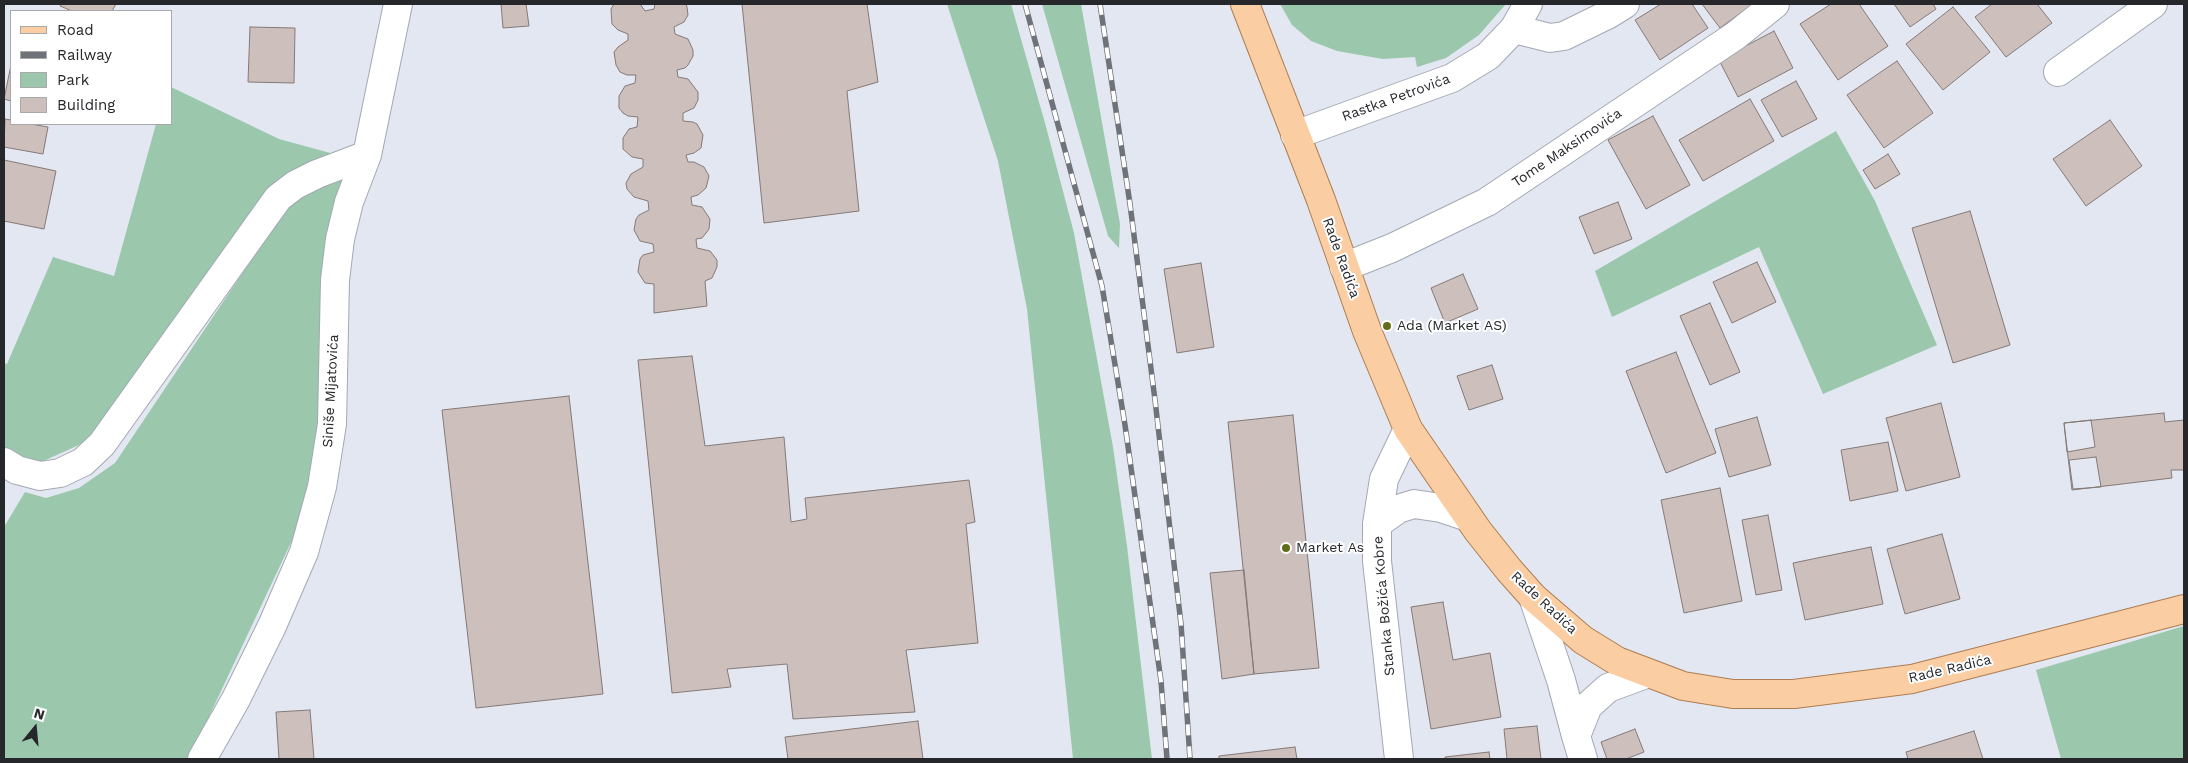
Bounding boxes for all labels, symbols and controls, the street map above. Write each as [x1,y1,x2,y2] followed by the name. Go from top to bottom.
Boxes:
[10,10,172,125] legend
[57,21,94,39] text: Road
[57,46,112,64] text: Railway
[57,71,89,89] text: Park
[1340,71,1452,125] street label: Rastka Petrovića
[57,96,115,114] text: Building
[1509,105,1625,191] street label: Tome Maksimovića
[1319,215,1363,301] street label: Rade Radića
[1397,318,1507,334] place label: Ada (Market AS)
[1381,320,1393,332] marker: Ada (Market AS)
[320,334,342,448] street label: Siniše Mijatovića
[1370,535,1398,677] street label: Stanka Božića Kobre
[1296,540,1364,556] place label: Market As
[1280,542,1292,554] marker: Market As
[1507,568,1581,638] street label: Rade Radića
[1907,651,1993,687] street label: Rade Radića
[10,703,60,753] north arrow
[32,704,47,723] text: N

